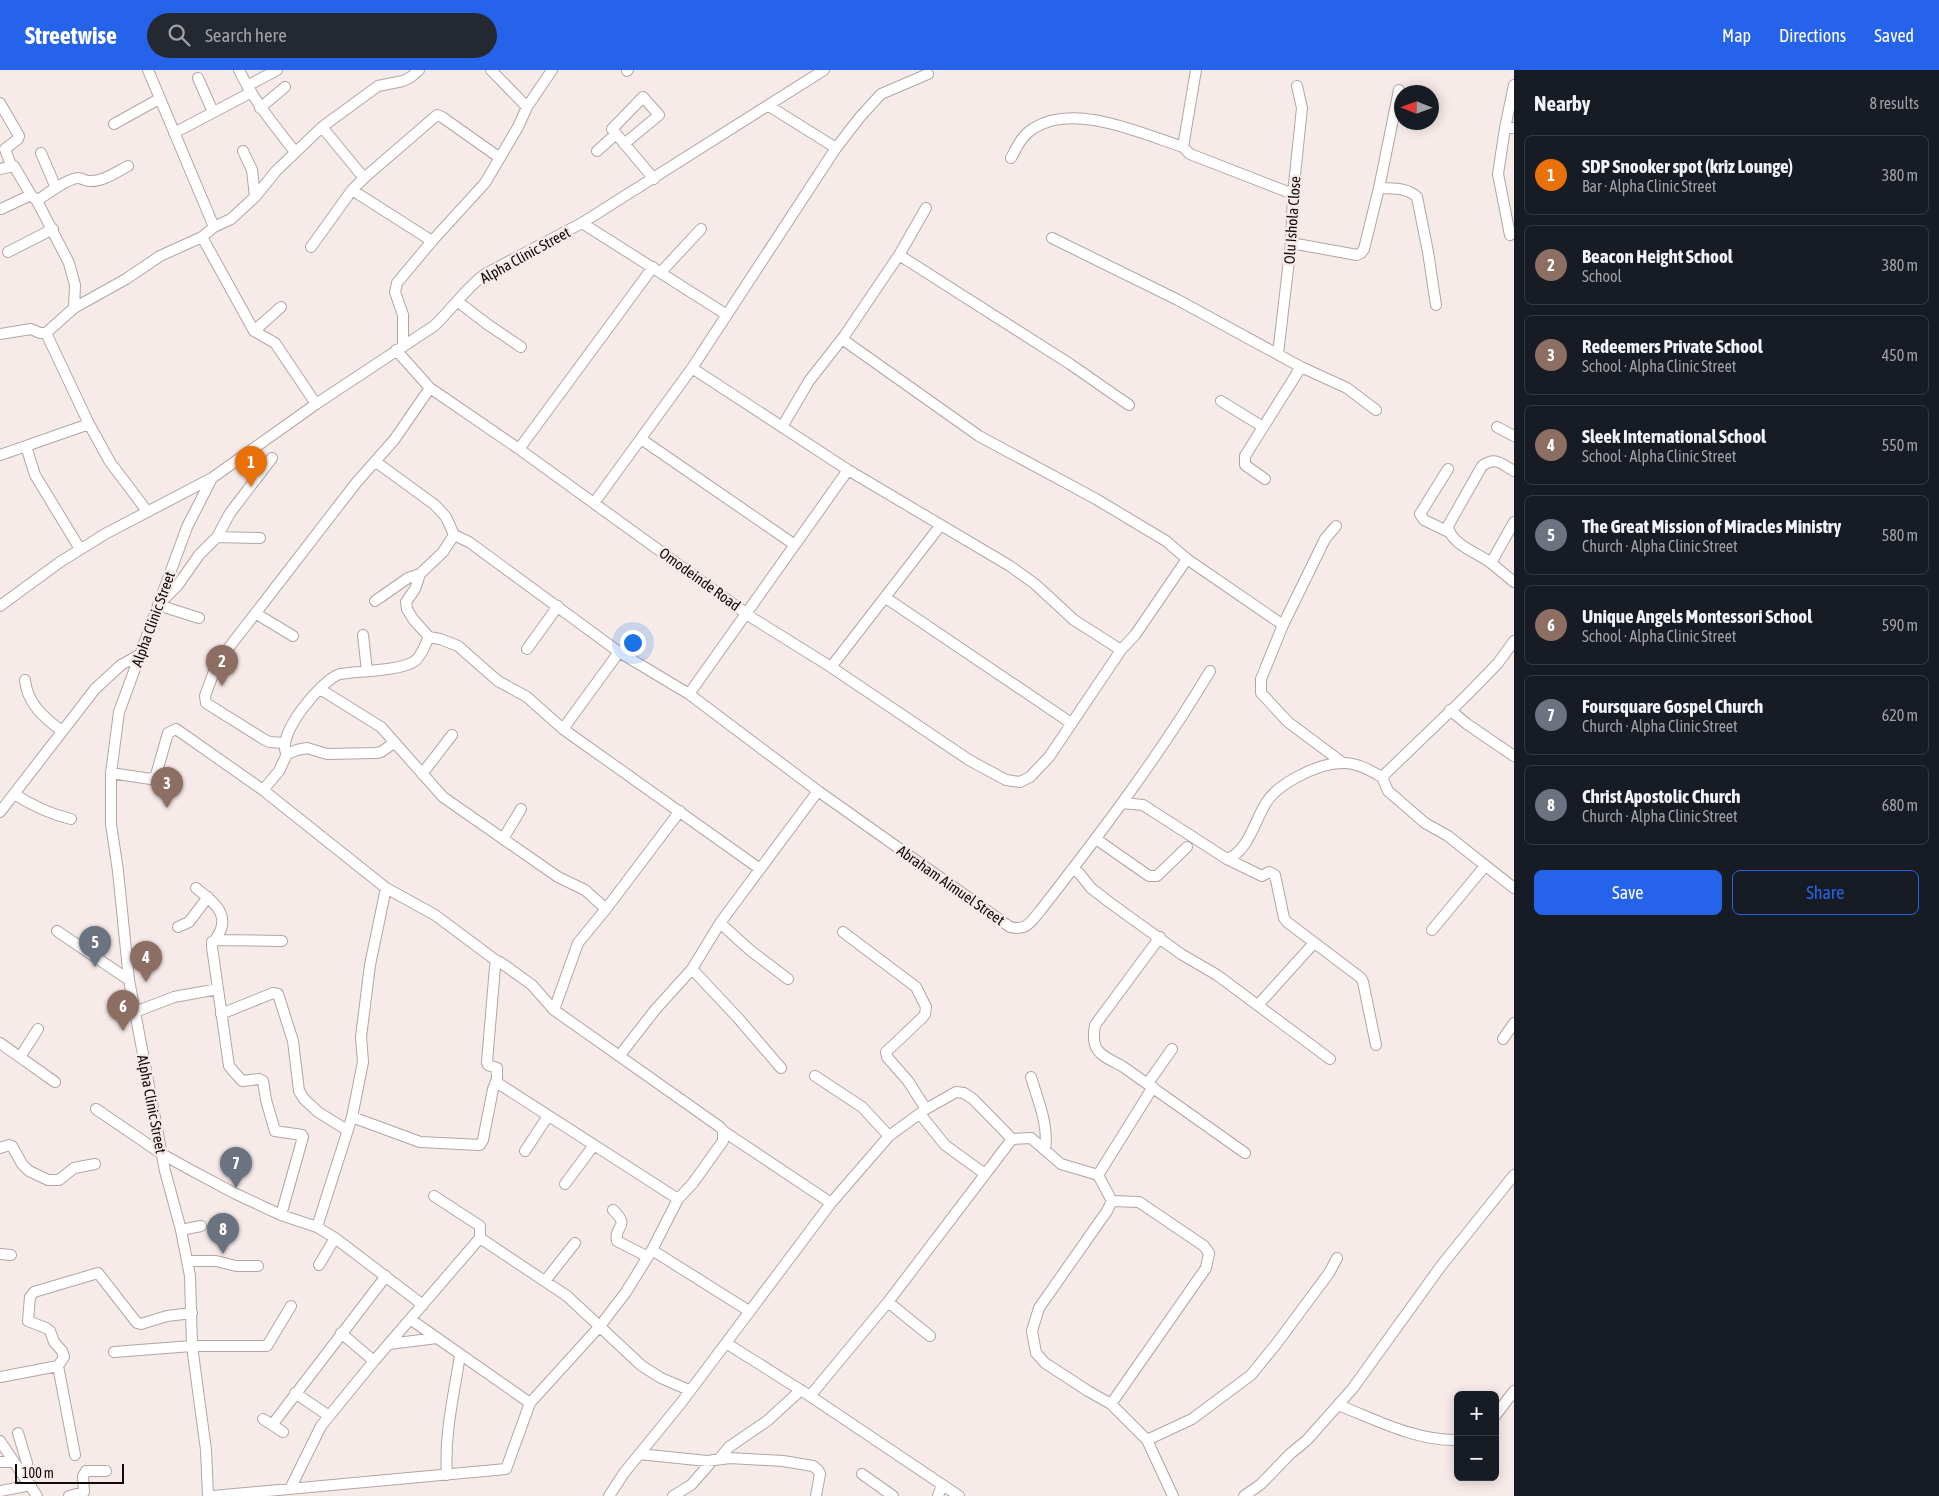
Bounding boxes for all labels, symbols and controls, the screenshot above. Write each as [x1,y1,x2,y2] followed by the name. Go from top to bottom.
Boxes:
[147,13,497,58] search box
[165,21,193,49] icon: search
[25,22,117,49] text: Streetwise
[205,24,287,46] text: Search here
[1722,25,1751,46] text: Map
[1779,25,1846,46] text: Directions
[1874,25,1914,46] text: Saved
[1394,85,1439,130] north arrow
[1534,91,1590,115] text: Nearby
[1869,94,1919,112] text: 8 results
[1582,155,1793,177] text: SDP Snooker spot (kriz Lounge)
[1547,166,1555,184] text: 1
[1882,166,1918,184] text: 380 m
[1280,175,1304,265] street label: Olu Ishola Close
[1582,177,1716,195] text: Bar · Alpha Clinic Street
[477,223,573,287] street label: Alpha Clinic Street
[1582,245,1733,267] text: Beacon Height School
[1547,256,1555,274] text: 2
[1882,256,1918,274] text: 380 m
[1582,267,1622,285] text: School
[1582,335,1763,357] text: Redeemers Private School
[1547,346,1555,364] text: 3
[1882,346,1918,364] text: 450 m
[1582,357,1736,375] text: School · Alpha Clinic Street
[1582,425,1766,447] text: Sleek International School
[1547,436,1555,454] text: 4
[1882,436,1918,454] text: 550 m
[235,446,267,487] pin: 1
[1582,447,1736,465] text: School · Alpha Clinic Street
[1582,515,1841,537] text: The Great Mission of Miracles Ministry
[1547,526,1555,544] text: 5
[1882,526,1918,544] text: 580 m
[1582,537,1738,555] text: Church · Alpha Clinic Street
[656,544,744,614] street label: Omodeinde Road
[128,569,178,669] street label: Alpha Clinic Street
[1582,605,1812,627] text: Unique Angels Montessori School
[1547,616,1555,634] text: 6
[1882,616,1918,634] text: 590 m
[1582,627,1736,645] text: School · Alpha Clinic Street
[620,630,646,656] your location
[206,645,238,686] pin: 2
[1582,695,1763,717] text: Foursquare Gospel Church
[1547,706,1555,724] text: 7
[1882,706,1918,724] text: 620 m
[1582,717,1738,735] text: Church · Alpha Clinic Street
[151,767,183,808] pin: 3
[1582,785,1741,807] text: Christ Apostolic Church
[1547,796,1555,814] text: 8
[1882,796,1918,814] text: 680 m
[1582,807,1738,825] text: Church · Alpha Clinic Street
[894,842,1008,928] street label: Abraham Aimuel Street
[1534,870,1722,915] button: Save
[1732,870,1919,915] button: Share
[79,926,111,967] pin: 5
[130,941,162,982] pin: 4
[107,990,139,1031] pin: 6
[134,1053,170,1155] street label: Alpha Clinic Street
[220,1147,252,1188] pin: 7
[207,1213,239,1254] pin: 8
[1454,1391,1499,1481] map controls
[1454,1391,1499,1436] button: +
[1454,1436,1499,1481] button: −
[15,1461,124,1484] scale bar
[22,1465,54,1481] text: 100 m

